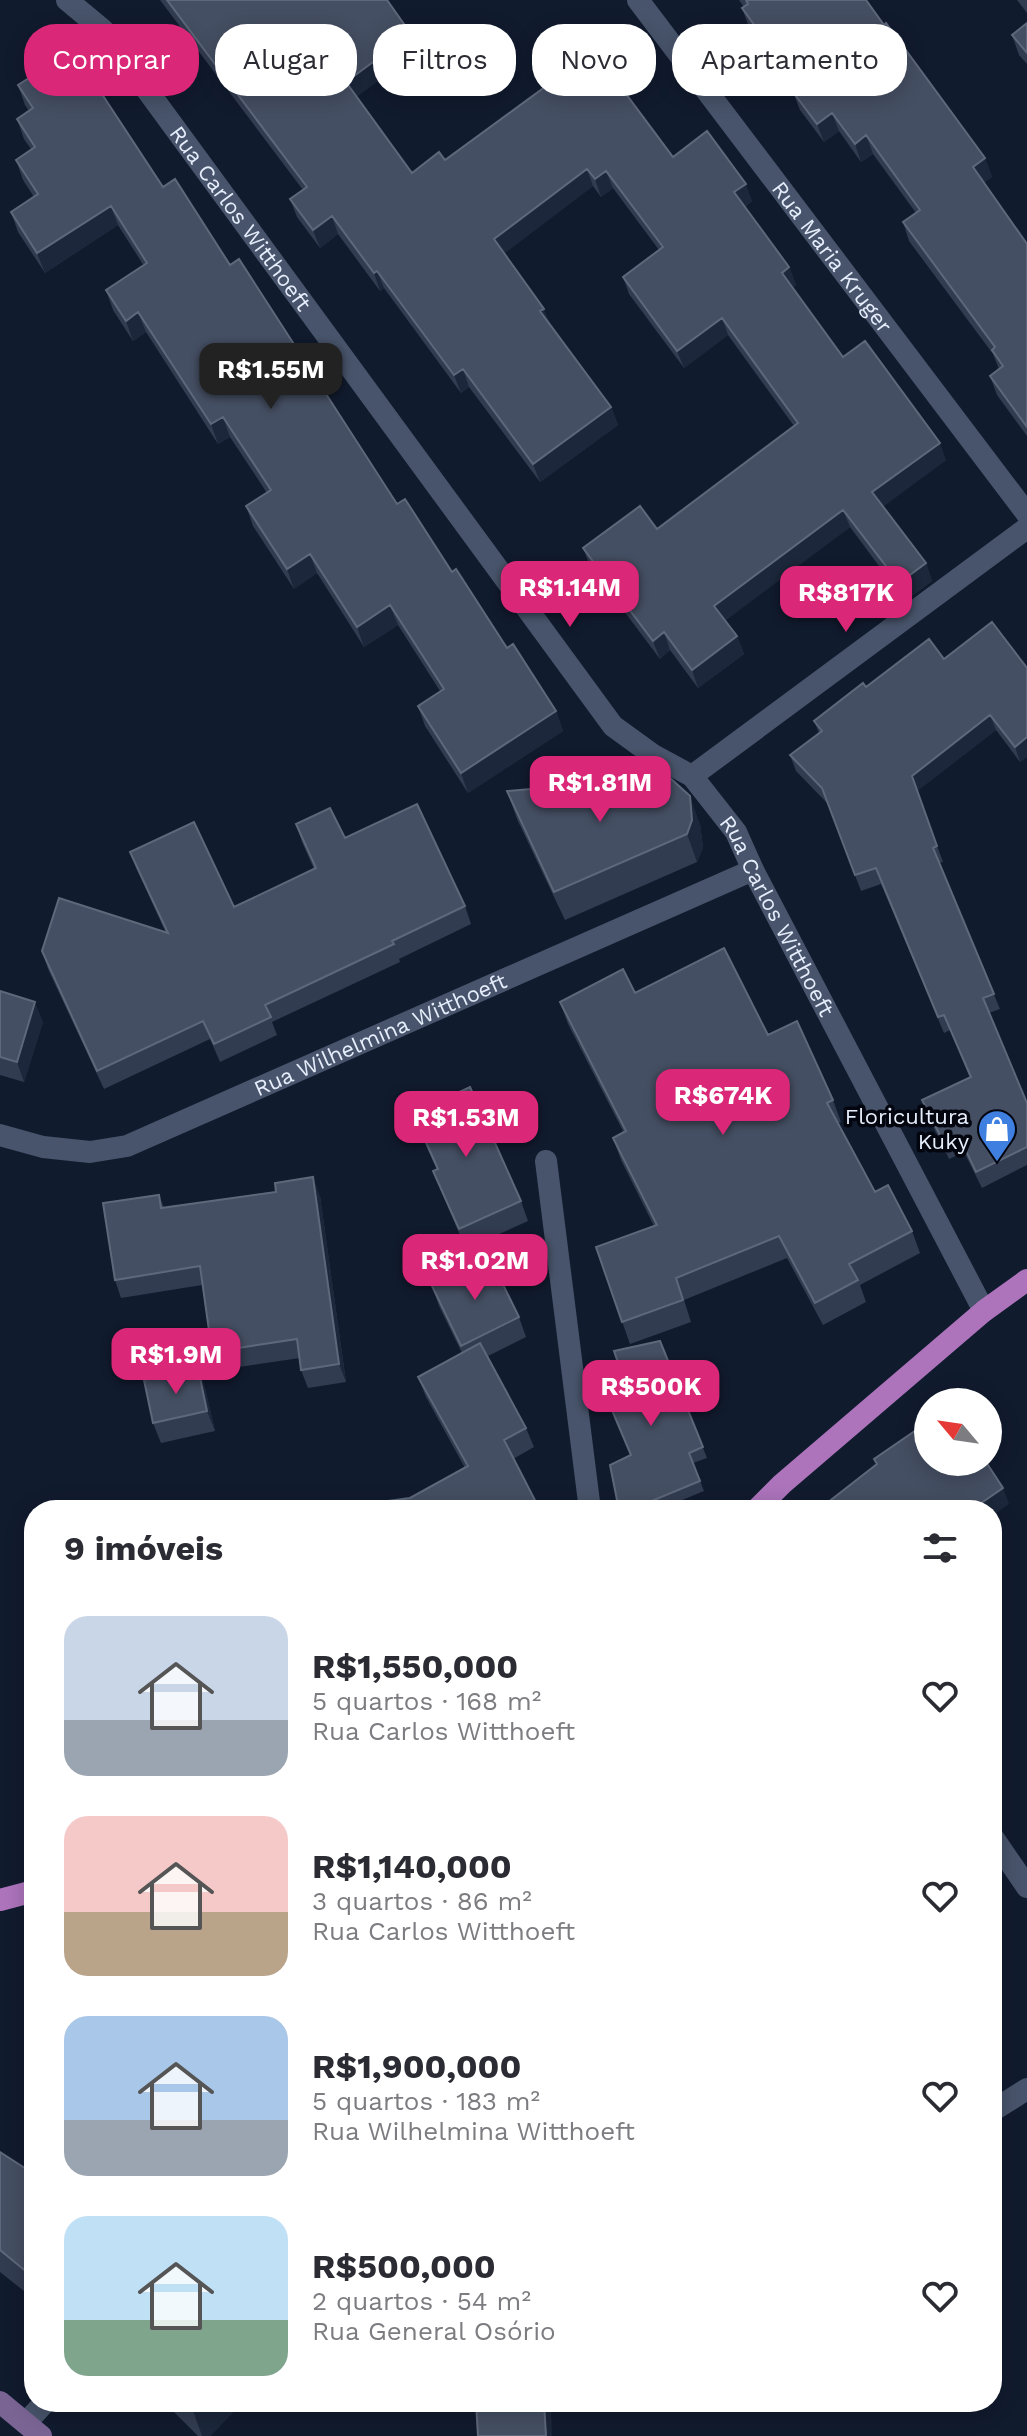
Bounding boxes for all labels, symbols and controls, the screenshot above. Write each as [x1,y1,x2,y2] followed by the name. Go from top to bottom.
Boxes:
[24,24,199,96] chip: Comprar
[215,24,357,96] chip: Alugar
[373,24,516,96] chip: Filtros
[532,24,656,96] chip: Novo
[672,24,907,96] chip: Apartamento
[165,121,317,315] street label: Rua Carlos Witthoeft
[767,176,898,337] street label: Rua Maria Kruger
[197,343,345,411] pin: R$1.55M
[217,354,325,384] text: R$1.55M
[496,561,644,629] pin: R$1.14M
[781,566,911,634] pin: R$817K
[519,572,621,602] text: R$1.14M
[798,577,894,607] text: R$817K
[526,756,674,824] pin: R$1.81M
[548,767,652,797] text: R$1.81M
[715,810,840,1020] street label: Rua Carlos Witthoeft
[250,968,510,1101] street label: Rua Wilhelmina Witthoeft
[658,1069,788,1137] pin: R$674K
[674,1080,772,1110] text: R$674K
[392,1091,540,1159] pin: R$1.53M
[412,1102,520,1132] text: R$1.53M
[845,1104,970,1154] place label: Floricultura Kuky
[976,1108,1018,1163] shop icon: Floricultura Kuky
[401,1234,549,1302] pin: R$1.02M
[421,1245,529,1275] text: R$1.02M
[111,1328,241,1396] pin: R$1.9M
[129,1339,223,1369] text: R$1.9M
[586,1360,716,1428] pin: R$500K
[600,1371,702,1401] text: R$500K
[914,1388,1002,1476] north arrow
[914,1388,1002,1476] map controls
[918,1526,962,1570] icon: filters
[64,1528,223,1568] text: 9 imóveis
[312,1646,518,1686] text: R$1,550,000
[128,1648,224,1744] icon: home
[918,1674,962,1718] icon: heart
[312,1686,541,1716] text: 5 quartos · 168 m²
[312,1716,575,1746] text: Rua Carlos Witthoeft
[312,1846,512,1886] text: R$1,140,000
[128,1848,224,1944] icon: home
[918,1874,962,1918] icon: heart
[312,1886,532,1916] text: 3 quartos · 86 m²
[312,1916,575,1946] text: Rua Carlos Witthoeft
[312,2046,521,2086] text: R$1,900,000
[128,2048,224,2144] icon: home
[918,2074,962,2118] icon: heart
[312,2086,540,2116] text: 5 quartos · 183 m²
[312,2116,635,2146] text: Rua Wilhelmina Witthoeft
[312,2246,496,2286] text: R$500,000
[128,2248,224,2344] icon: home
[918,2274,962,2318] icon: heart
[312,2286,531,2316] text: 2 quartos · 54 m²
[312,2316,556,2346] text: Rua General Osório

